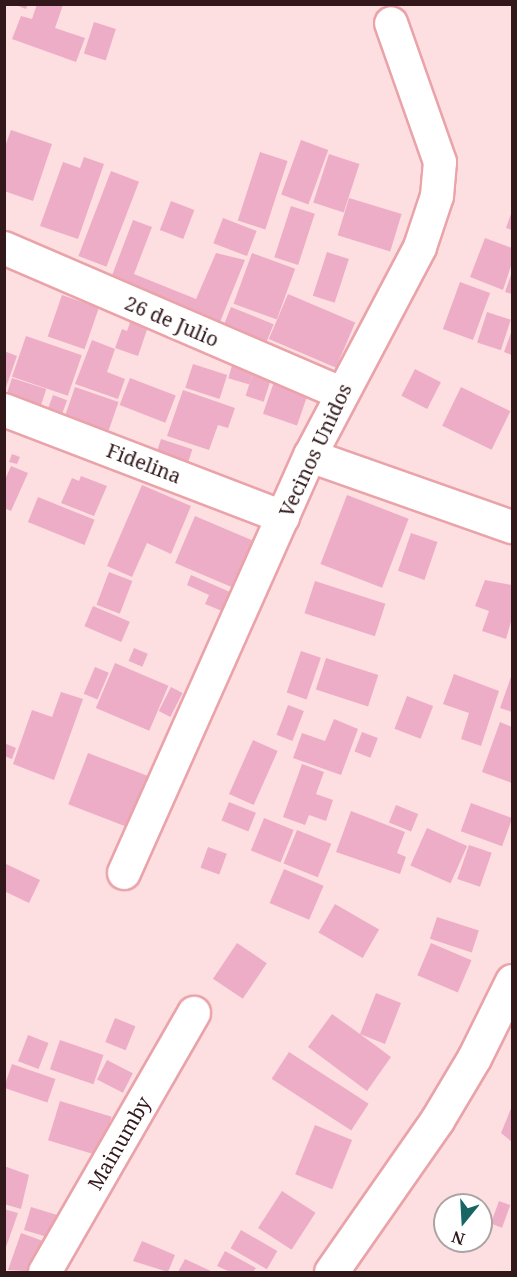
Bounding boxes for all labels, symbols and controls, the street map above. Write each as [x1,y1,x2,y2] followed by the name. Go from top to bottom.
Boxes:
[121,290,223,352] street label: 26 de Julio
[274,380,356,520] street label: Vecinos Unidos
[103,438,185,488] street label: Fidelina
[83,1092,155,1194] street label: Mainumby
[433,1193,493,1253] north arrow
[449,1226,467,1251] text: N

